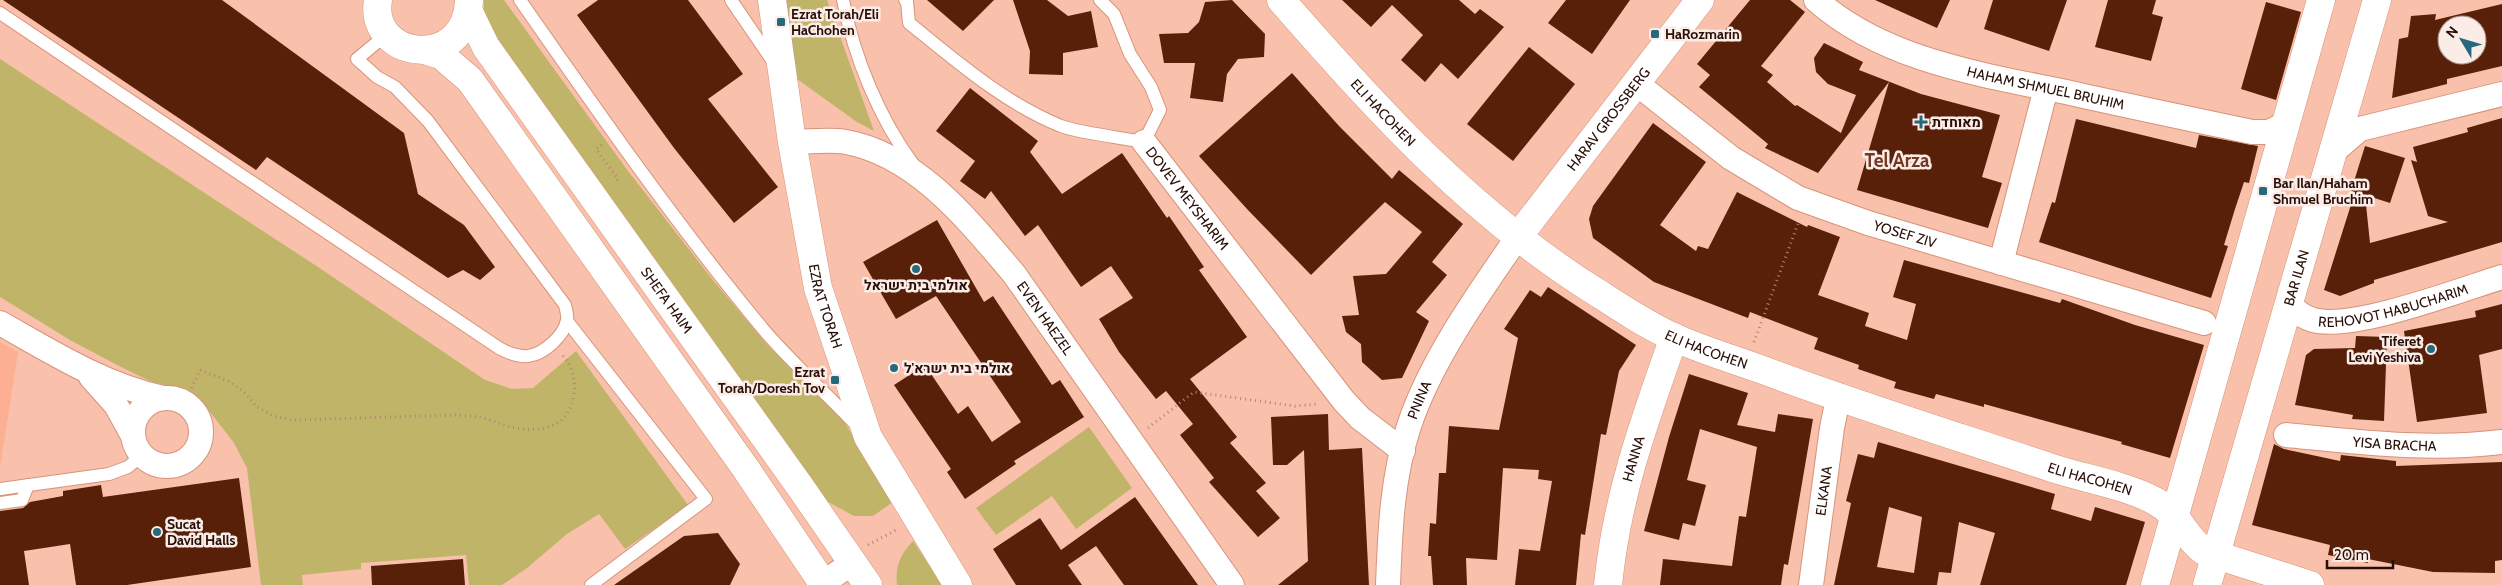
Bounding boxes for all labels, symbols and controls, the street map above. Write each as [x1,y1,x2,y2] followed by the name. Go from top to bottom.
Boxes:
[791,5,879,39] place label: Ezrat Torah/Eli HaChohen
[2437,15,2487,65] north arrow
[775,16,787,28] marker: Ezrat Torah/Eli HaChohen
[2442,23,2462,41] text: N
[1665,25,1740,43] place label: HaRozmarin
[1649,28,1661,40] marker: HaRozmarin
[1965,62,2126,114] street label: HAHAM SHMUEL BRUHIM
[1563,64,1654,174] street label: HARAV GROSSBERG
[1347,75,1420,150] street label: ELI HACOHEN
[1932,113,1981,131] place label: מאוחדת
[1914,115,1928,129] marker: מאוחדת
[1142,143,1233,254] street label: DOVEV MEYSHARIM
[1865,149,1930,172] district label: Tel Arza
[2273,174,2373,208] place label: Bar Ilan/Haham Shmuel Bruchim
[2257,185,2269,197] marker: Bar Ilan/Haham Shmuel Bruchim
[1871,216,1939,252] street label: YOSEF ZIV
[2280,248,2313,308] street label: BAR ILAN
[805,262,847,351] street label: EZRAT TORAH
[637,263,697,337] street label: SHEFA HAIM
[910,263,922,275] marker: אולמי בית ישראל
[864,276,968,294] place label: אולמי בית ישראל
[1013,278,1077,358] street label: EVEN HAEZEL
[2317,280,2470,331] street label: REHOVOT HABUCHARIM
[1662,326,1750,373] street label: ELI HACOHEN
[2348,332,2421,366] place label: Tiferet Levi Yeshiva
[2425,343,2437,355] marker: Tiferet Levi Yeshiva
[904,359,1010,377] place label: אולמי בית ישרא'ל
[888,362,900,374] marker: אולמי בית ישרא'ל
[718,363,825,397] place label: Ezrat Torah/Doresh Tov
[829,374,841,386] marker: Ezrat Torah/Doresh Tov
[1403,377,1435,422] street label: PNINA
[2351,432,2437,455] street label: YISA BRACHA
[1618,433,1649,484] street label: HANNA
[2046,458,2135,499] street label: ELI HACOHEN
[1811,465,1836,517] street label: ELKANA
[167,515,236,549] place label: Sucat David Halls
[151,526,163,538] marker: Sucat David Halls
[2327,538,2393,570] scale bar
[2334,546,2369,564] text: 20 m

